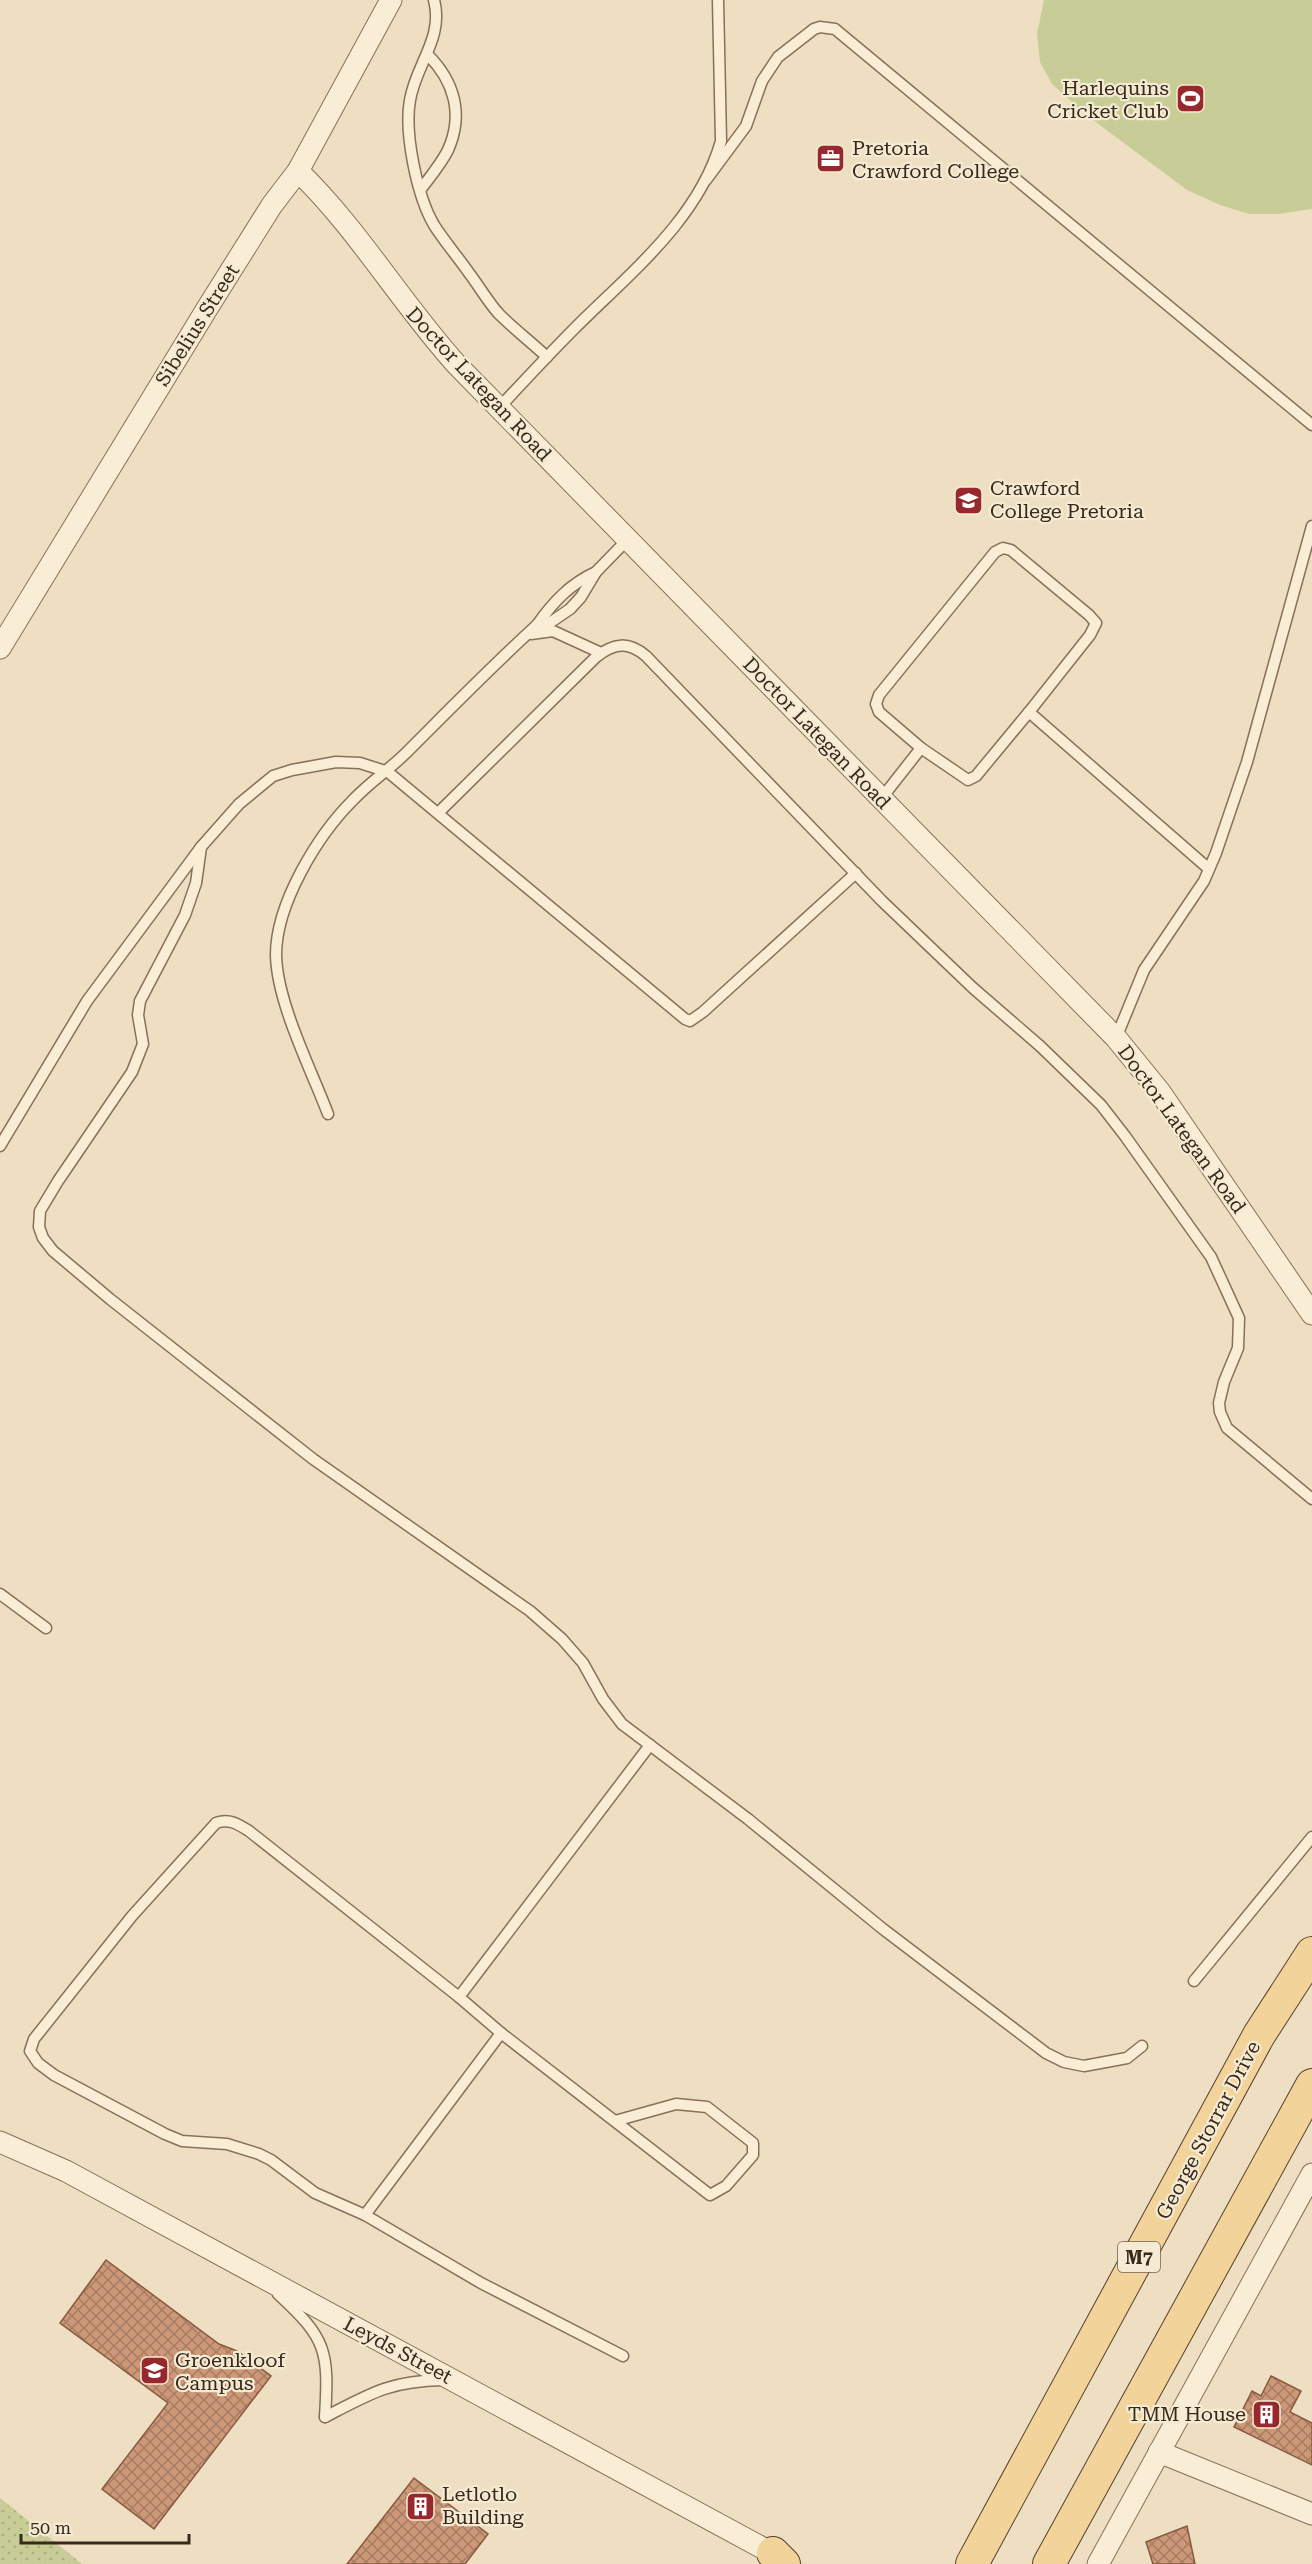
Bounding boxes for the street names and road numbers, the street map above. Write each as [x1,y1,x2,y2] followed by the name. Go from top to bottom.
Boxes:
[150,259,244,391] street label: Sibelius Street
[401,302,557,466] street label: Doctor Lategan Road
[738,652,896,814] street label: Doctor Lategan Road
[1113,1040,1251,1218] street label: Doctor Lategan Road
[1151,2037,1265,2223] street label: George Storrar Drive
[1118,2242,1160,2272] road number: M7
[340,2311,457,2389] street label: Leyds Street

